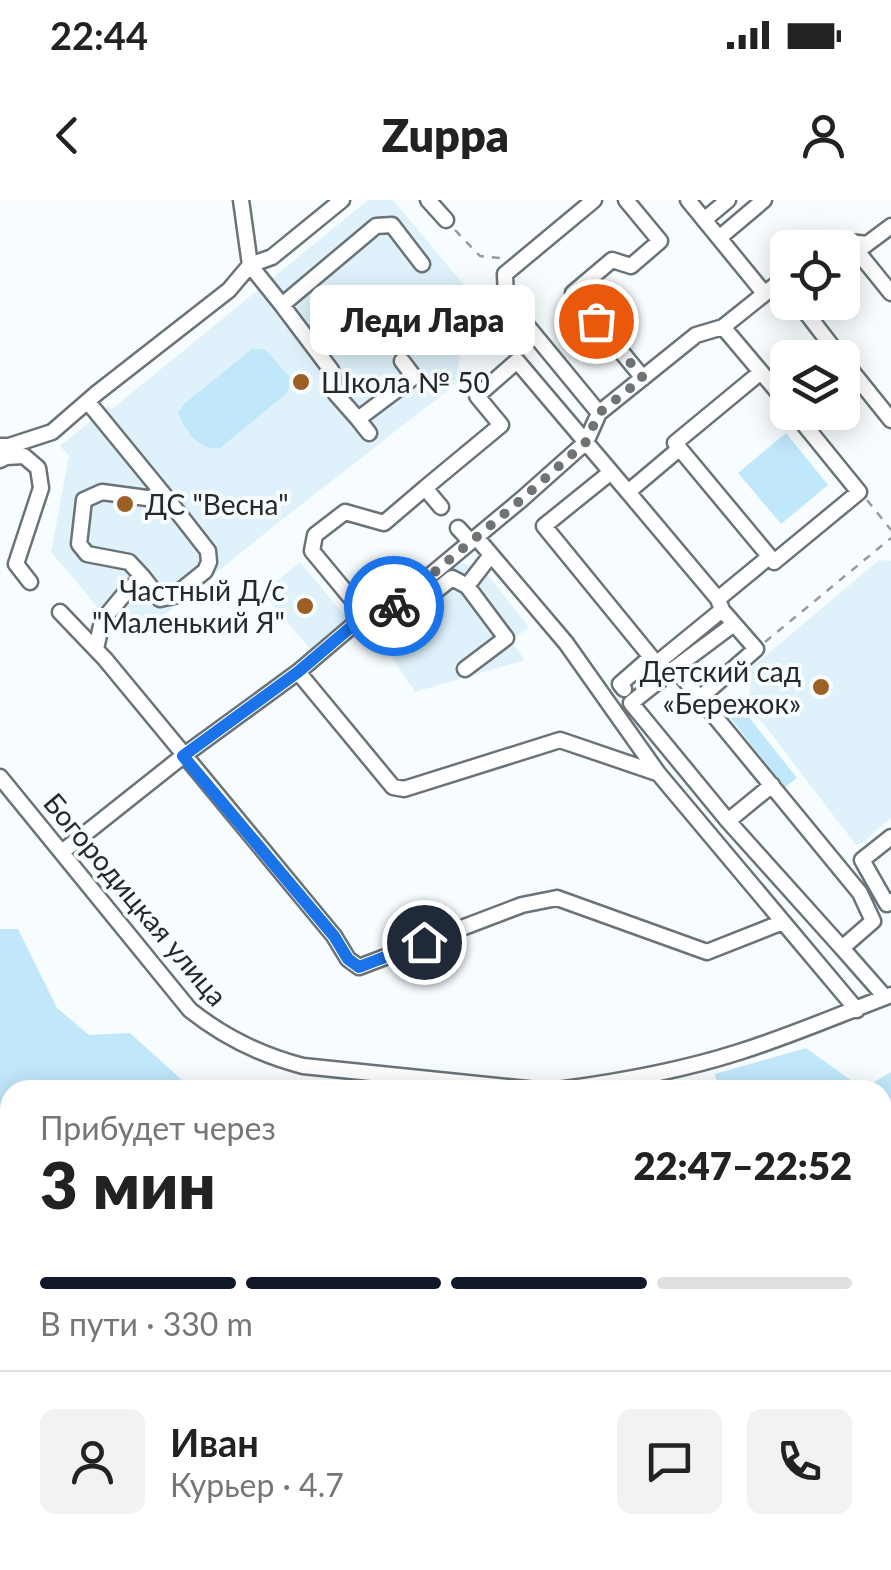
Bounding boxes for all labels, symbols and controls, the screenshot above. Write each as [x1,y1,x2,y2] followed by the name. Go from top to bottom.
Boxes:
[50,12,148,58] text: 22:44
[40,108,95,163] icon: back
[382,108,509,162] text: Zuppa
[796,108,851,163] icon: person
[770,230,860,430] map controls
[770,230,860,320] button: locate
[554,279,639,364] pin
[311,286,536,356] callout: Леди Лара
[569,294,624,349] icon: bag
[341,300,504,339] text: Леди Лара
[770,340,860,430] button: layers
[321,365,490,399] place label: Школа № 50
[290,371,312,393] marker: Школа № 50
[145,487,289,521] place label: ДС "Весна"
[114,493,136,515] marker: ДС "Весна"
[344,556,444,656] courier
[92,573,285,639] place label: Частный Д/с "Маленький Я"
[367,579,422,634] icon: bike
[294,595,316,617] marker: Частный Д/с "Маленький Я"
[640,654,801,720] place label: Детский сад «Бережок»
[810,676,832,698] marker: Детский сад «Бережок»
[37,786,235,1012] street label: Богородицкая улица
[382,900,467,985] pin
[397,915,452,970] icon: home
[40,1108,276,1147] text: Прибудет через
[633,1142,852,1188] text: 22:47–22:52
[40,1145,216,1223] text: 3 мин
[40,1304,253,1343] text: В пути · 330 m
[40,1409,145,1514] button: person
[617,1409,722,1514] button: chat
[747,1409,852,1514] button: phone
[170,1419,259,1465] text: Иван
[170,1465,344,1504] text: Курьер · 4.7

